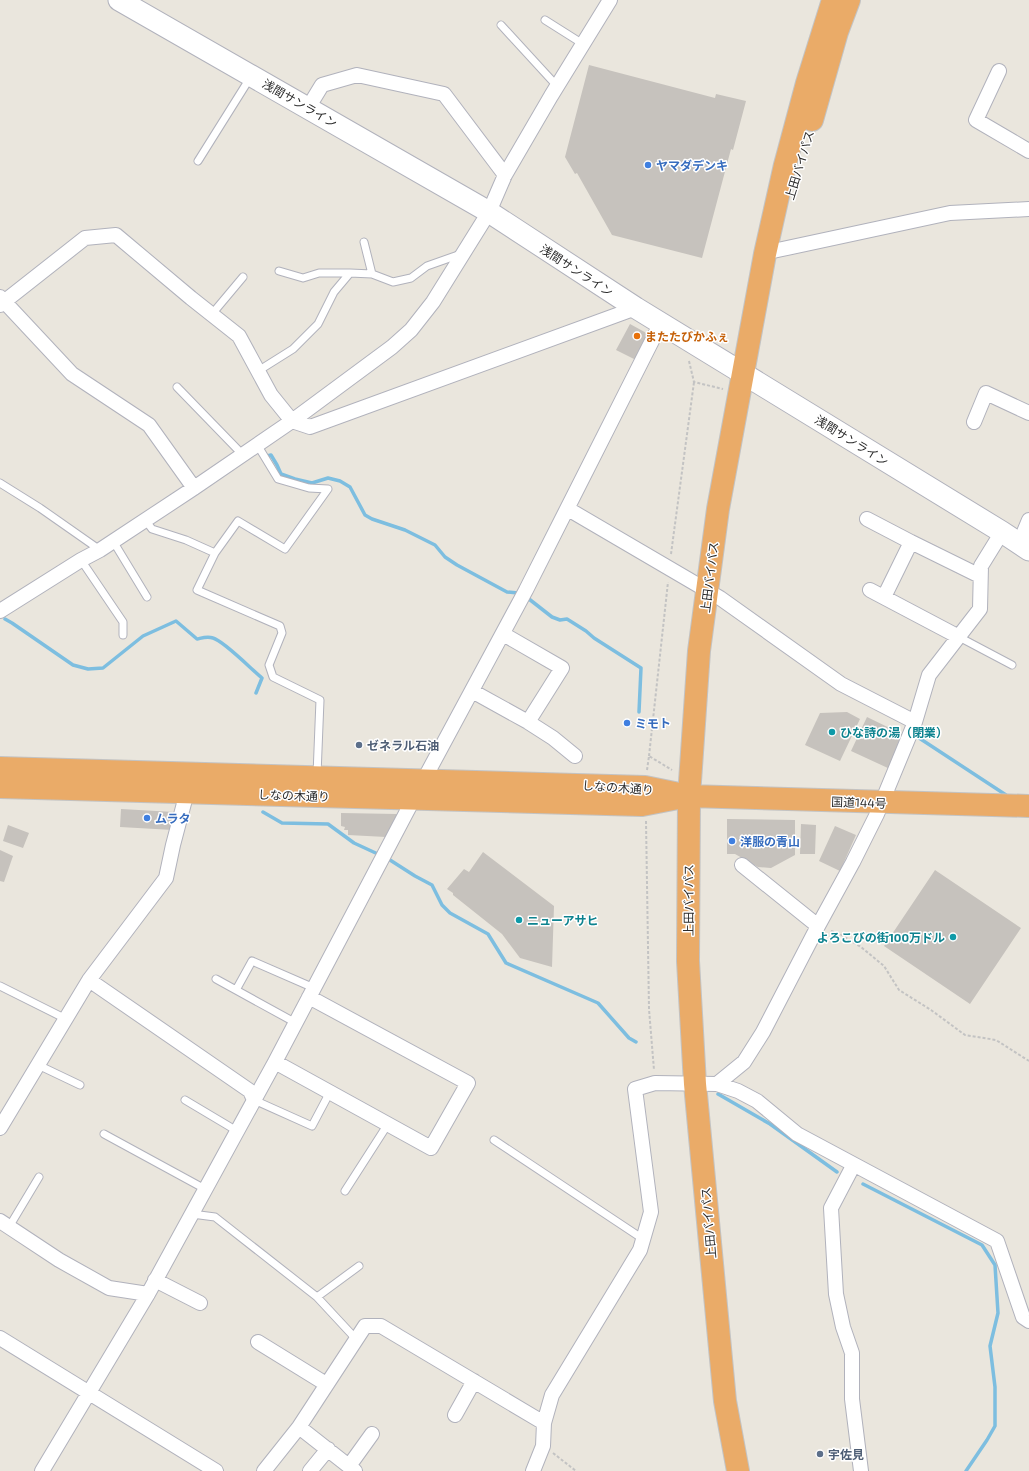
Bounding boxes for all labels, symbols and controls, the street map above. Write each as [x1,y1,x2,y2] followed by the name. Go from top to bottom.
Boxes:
[260,76,340,130] street label: 浅間サンライン
[782,129,816,201] street label: 上田バイパス
[656,158,728,172] place label: ヤマダデンキ
[643,160,653,170] marker: ヤマダデンキ
[538,241,616,299] street label: 浅間サンライン
[645,329,729,343] place label: またたびかふぇ
[632,331,642,341] marker: またたびかふぇ
[813,412,891,468] street label: 浅間サンライン
[698,541,720,613] street label: 上田バイパス
[635,716,671,730] place label: ミモト
[622,718,632,728] marker: ミモト
[840,725,948,739] place label: ひな詩の湯（閉業）
[827,727,837,737] marker: ひな詩の湯（閉業）
[367,738,439,752] place label: ゼネラル石油
[354,740,364,750] marker: ゼネラル石油
[582,778,654,796] street label: しなの木通り
[258,787,330,803] street label: しなの木通り
[831,794,887,810] street label: 国道144号
[155,811,190,825] place label: ムラタ
[142,813,152,823] marker: ムラタ
[740,834,800,848] place label: 洋服の青山
[727,836,737,846] marker: 洋服の青山
[681,864,695,936] street label: 上田バイパス
[527,913,599,927] place label: ニューアサヒ
[514,915,524,925] marker: ニューアサヒ
[817,930,945,944] place label: よろこびの街100万ドル
[948,932,958,942] marker: よろこびの街100万ドル
[698,1187,718,1259] street label: 上田バイパス
[828,1447,864,1461] place label: 宇佐見
[815,1449,825,1459] marker: 宇佐見

